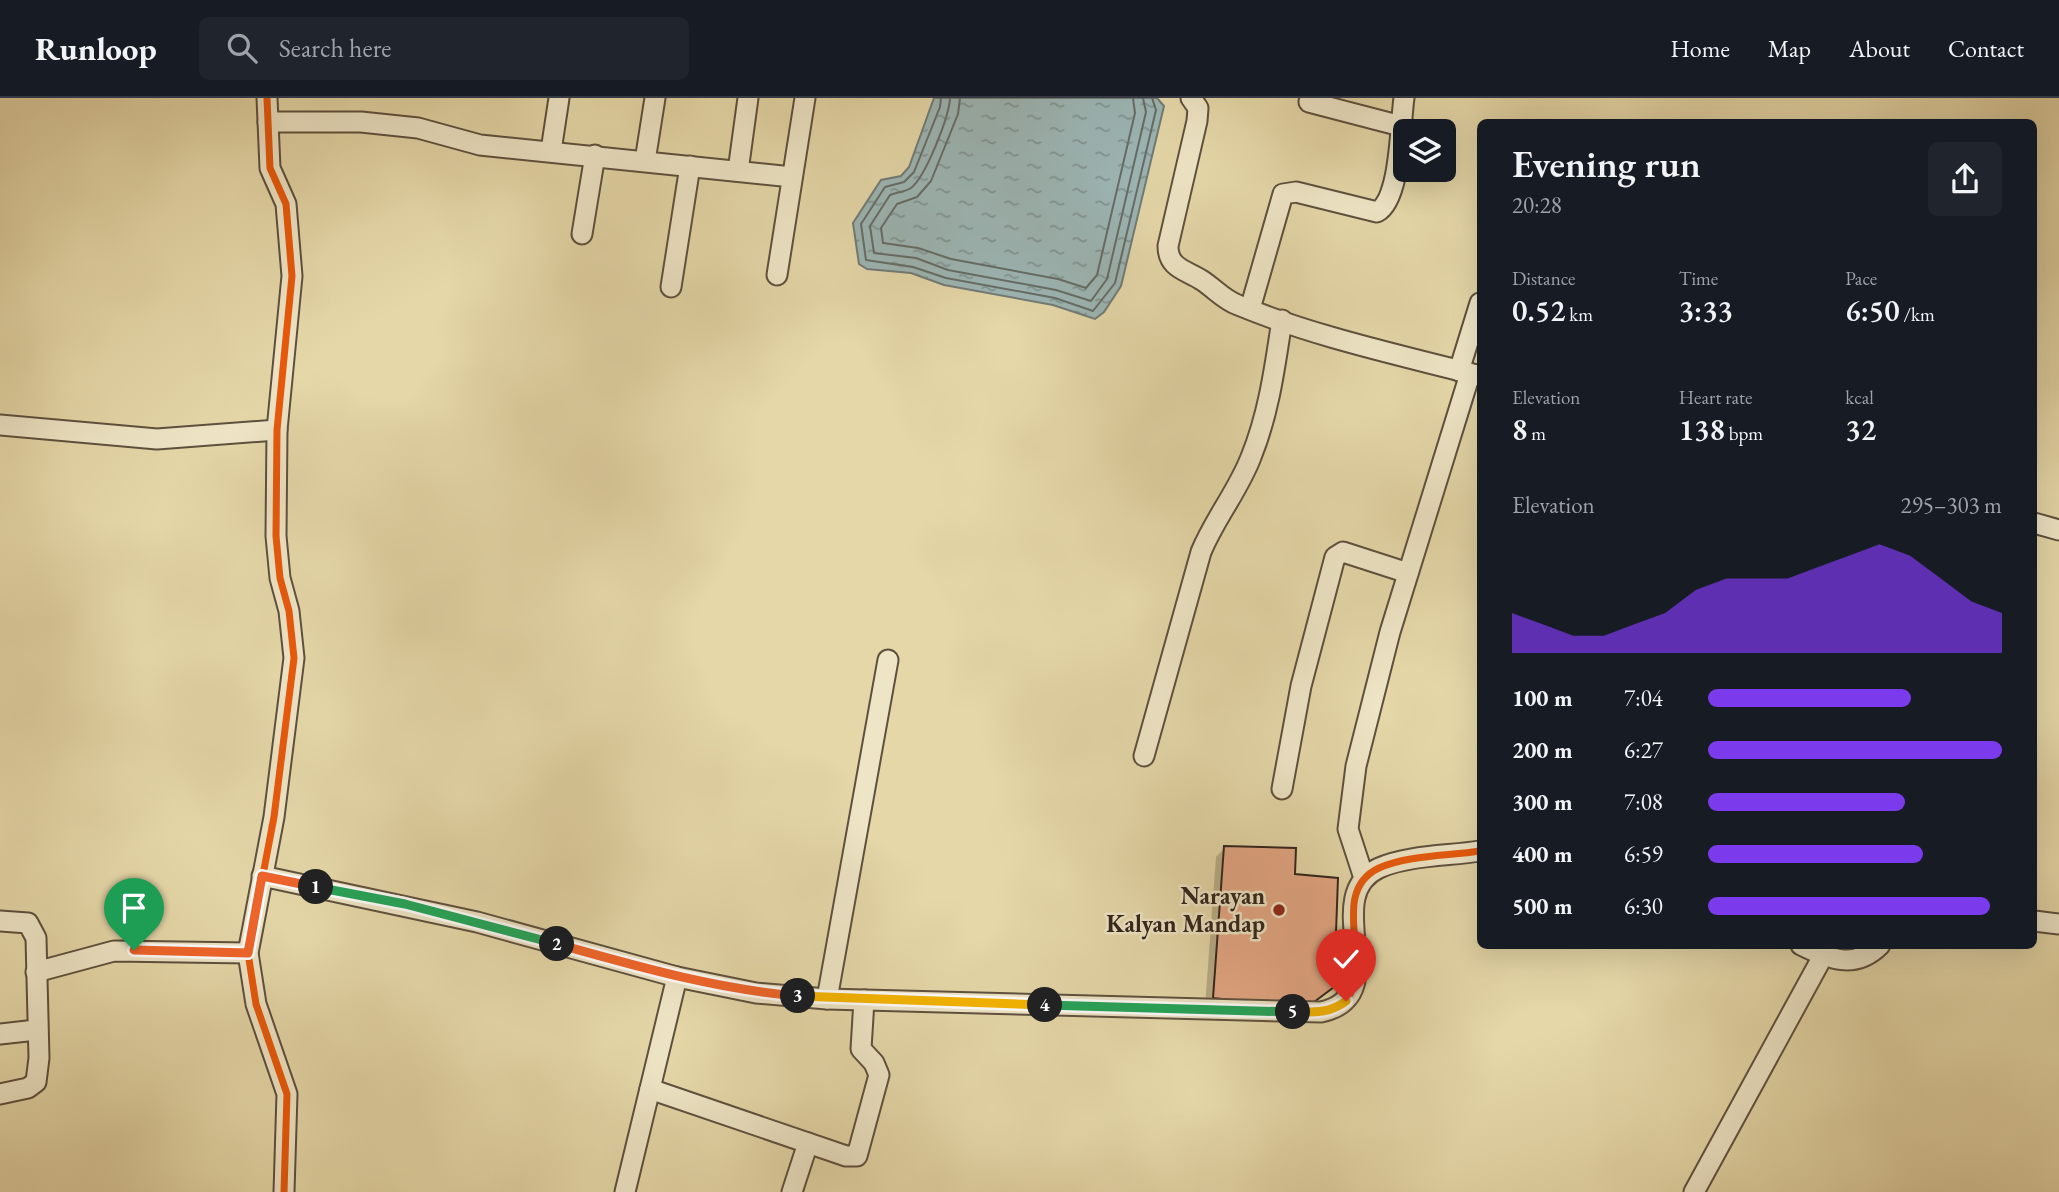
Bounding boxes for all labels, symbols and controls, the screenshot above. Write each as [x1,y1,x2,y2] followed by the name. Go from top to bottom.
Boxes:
[199,17,689,80] search box
[35,27,157,70] text: Runloop
[223,29,261,67] icon: search
[279,31,391,65] text: Search here
[1670,33,1730,64] text: Home
[1768,33,1811,64] text: Map
[1849,33,1910,64] text: About
[1948,33,2024,64] text: Contact
[1393,119,1456,182] map controls
[1393,119,1456,182] button: layers
[1512,139,1701,188] text: Evening run
[1928,142,2002,216] button: share
[1512,190,1562,220] text: 20:28
[1512,266,1575,291] text: Distance
[1679,266,1718,291] text: Time
[1845,266,1877,291] text: Pace
[1512,291,1565,330] text: 0.52
[1679,291,1733,330] text: 3:33
[1845,291,1900,330] text: 6:50
[1565,302,1593,327] text: km
[1900,302,1935,327] text: /km
[1512,385,1580,410] text: Elevation
[1679,385,1752,410] text: Heart rate
[1845,385,1874,410] text: kcal
[1512,410,1527,449] text: 8
[1679,410,1725,449] text: 138
[1845,410,1876,449] text: 32
[1527,421,1546,446] text: m
[1725,421,1763,446] text: bpm
[1512,490,1595,520] text: Elevation
[1901,490,2002,520] text: 295–303 m
[1512,683,1573,713] text: 100 m
[1624,683,1663,713] text: 7:04
[1512,735,1573,765] text: 200 m
[1624,735,1663,765] text: 6:27
[1512,787,1573,817] text: 300 m
[1624,787,1663,817] text: 7:08
[1512,839,1573,869] text: 400 m
[1624,839,1663,869] text: 6:59
[298,870,334,904] pin: 1
[310,874,321,899] text: 1
[104,878,164,950] pin
[1106,880,1265,940] place label: Narayan Kalyan Mandap
[115,889,153,927] icon: arrive
[1512,891,1573,921] text: 500 m
[1624,891,1663,921] text: 6:30
[1271,902,1287,918] marker: Narayan Kalyan Mandap
[540,926,574,962] pin: 2
[1316,929,1376,1001] pin
[551,931,562,956] text: 2
[1327,940,1365,978] icon: check
[780,978,816,1014] pin: 3
[792,983,803,1008] text: 3
[1028,988,1062,1023] pin: 4
[1039,992,1050,1017] text: 4
[1276,995,1310,1030] pin: 5
[1287,999,1298,1024] text: 5

